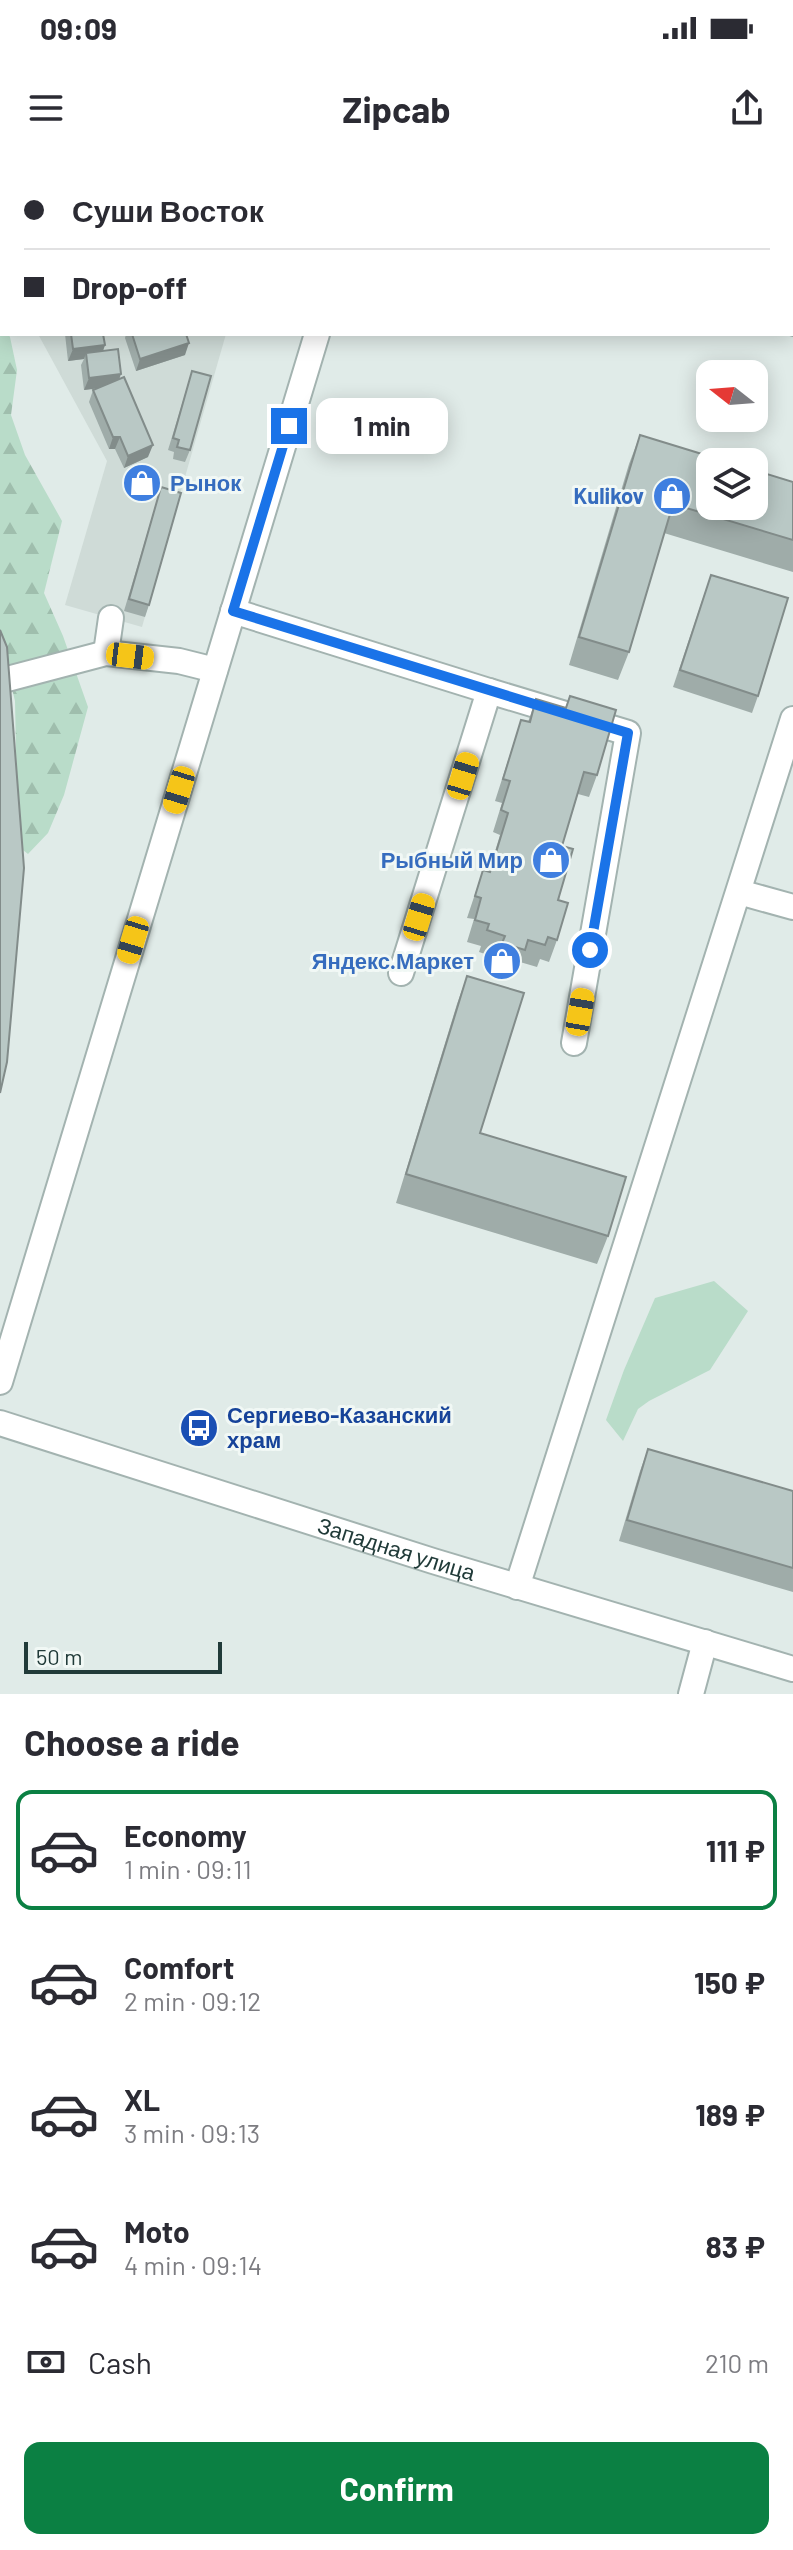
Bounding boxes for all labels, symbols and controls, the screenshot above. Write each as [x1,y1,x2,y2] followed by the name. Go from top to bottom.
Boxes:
[40,10,117,46] text: 09:09
[24,86,68,130] icon: menu
[725,86,769,130] icon: share
[342,87,451,130] text: Zipcab
[72,192,264,228] text: Суши Восток
[72,269,187,305] text: Drop-off
[696,360,768,432] north arrow
[696,360,768,520] map controls
[317,398,449,454] callout: 1 min
[271,408,307,444] route end
[354,410,410,441] text: 1 min
[696,448,768,520] button: layers
[121,462,163,504] shop icon: Рынок
[170,469,242,495] place label: Рынок
[651,475,693,517] shop icon: Kulikov
[573,482,644,508] place label: Kulikov
[105,641,155,671] car
[445,750,481,802] car
[161,764,197,816] car
[530,839,572,881] shop icon: Рыбный Мир
[381,846,523,873] place label: Рыбный Мир
[401,891,437,943] car
[115,914,151,966] car
[572,932,608,968] route start
[481,940,523,982] shop icon: Яндекс.Маркет
[312,947,474,974] place label: Яндекс.Маркет
[564,986,596,1038] car
[227,1401,452,1453] place label: Сергиево-Казанский храм
[178,1407,220,1449] bus stop icon: Сергиево-Казанский храм
[315,1511,479,1585] street label: Западная улица
[24,1638,222,1674] scale bar
[36,1643,82,1669] text: 50 m
[24,1720,240,1763] text: Choose a ride
[28,1814,100,1886] icon: car
[124,1817,247,1853] text: Economy
[706,1832,765,1868] text: 111 ₽
[124,1853,252,1884] text: 1 min · 09:11
[28,1946,100,2018] icon: car
[124,1949,234,1985] text: Comfort
[694,1964,765,2000] text: 150 ₽
[124,1985,261,2016] text: 2 min · 09:12
[28,2078,100,2150] icon: car
[124,2081,160,2117] text: XL
[695,2096,765,2132] text: 189 ₽
[124,2117,260,2148] text: 3 min · 09:13
[28,2210,100,2282] icon: car
[124,2213,190,2249] text: Moto
[706,2228,765,2264] text: 83 ₽
[124,2249,262,2280] text: 4 min · 09:14
[24,2340,68,2384] icon: cash
[88,2344,152,2380] text: Cash
[705,2347,769,2378] text: 210 m
[24,2442,769,2534] button: Confirm

